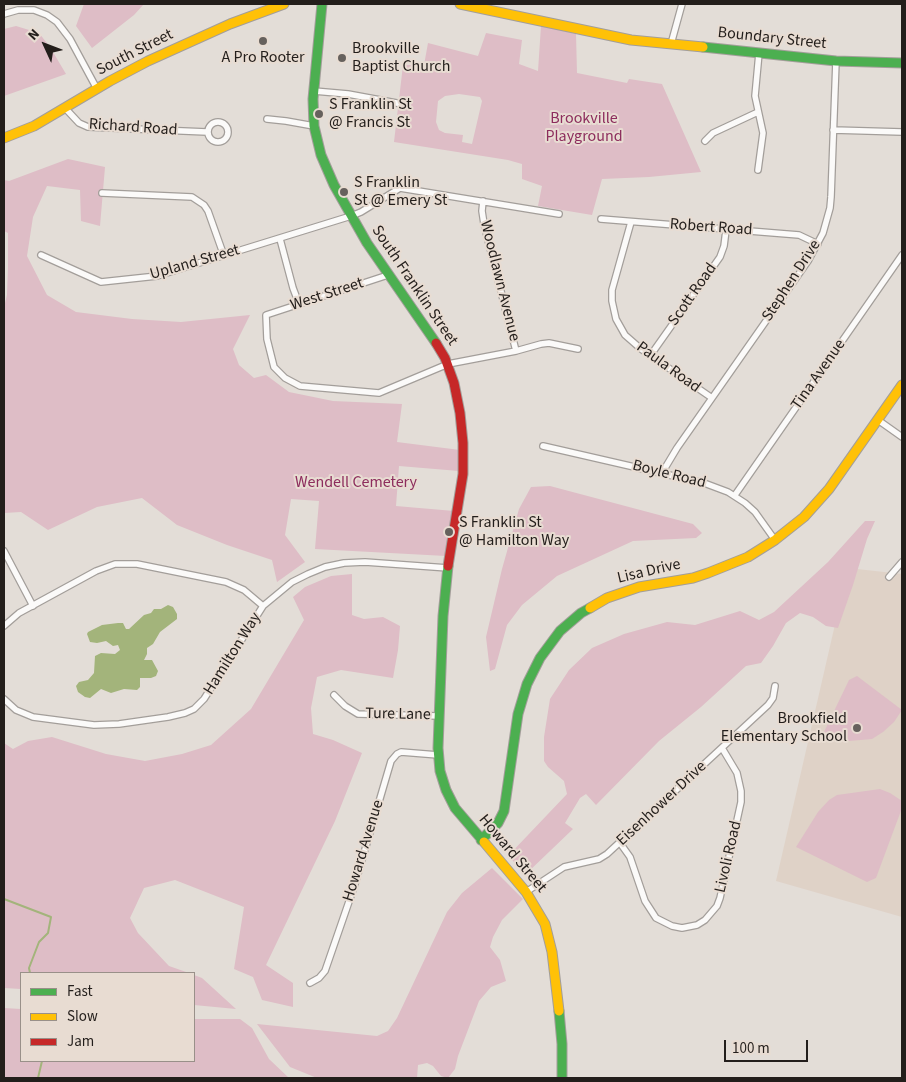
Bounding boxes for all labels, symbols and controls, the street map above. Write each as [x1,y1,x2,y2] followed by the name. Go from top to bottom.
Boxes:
[20,20,70,70] north arrow
[717,24,827,54] street label: Boundary Street
[24,25,45,45] text: N
[94,26,176,80] street label: South Street
[257,35,269,47] marker: A Pro Rooter
[352,39,450,77] place label: Brookville Baptist Church
[222,48,304,68] place label: A Pro Rooter
[336,52,348,64] marker: Brookville Baptist Church
[329,95,412,133] place label: S Franklin St @ Francis St
[313,108,325,120] marker: S Franklin St @ Francis St
[545,109,623,147] park label: Brookville Playground
[88,115,178,141] street label: Richard Road
[354,173,447,211] place label: S Franklin St @ Emery St
[338,186,350,198] marker: S Franklin St @ Emery St
[669,216,753,240] street label: Robert Road
[475,219,523,343] street label: Woodlawn Avenue
[367,222,461,350] street label: South Franklin Street
[759,237,825,325] street label: Stephen Drive
[148,241,242,285] street label: Upland Street
[665,260,721,330] street label: Scott Road
[288,274,366,316] street label: West Street
[788,336,850,414] street label: Tina Avenue
[632,338,704,398] street label: Paula Road
[630,457,708,493] street label: Boyle Road
[295,473,417,493] park label: Wendell Cemetery
[459,513,569,551] place label: S Franklin St @ Hamilton Way
[443,526,455,538] marker: S Franklin St @ Hamilton Way
[615,555,683,589] street label: Lisa Drive
[200,609,266,699] street label: Hamilton Way
[365,705,431,725] street label: Ture Lane
[721,709,847,747] place label: Brookfield Elementary School
[851,722,863,734] marker: Brookfield Elementary School
[613,757,711,851] street label: Eisenhower Drive
[339,798,389,904] street label: Howard Avenue
[474,811,550,897] street label: Howard Street
[711,819,747,895] street label: Livoli Road
[20,972,195,1062] legend
[67,981,93,1002] text: Fast
[67,1006,98,1027] text: Slow
[726,1030,810,1062] scale bar
[67,1031,94,1052] text: Jam
[732,1038,770,1059] text: 100 m

